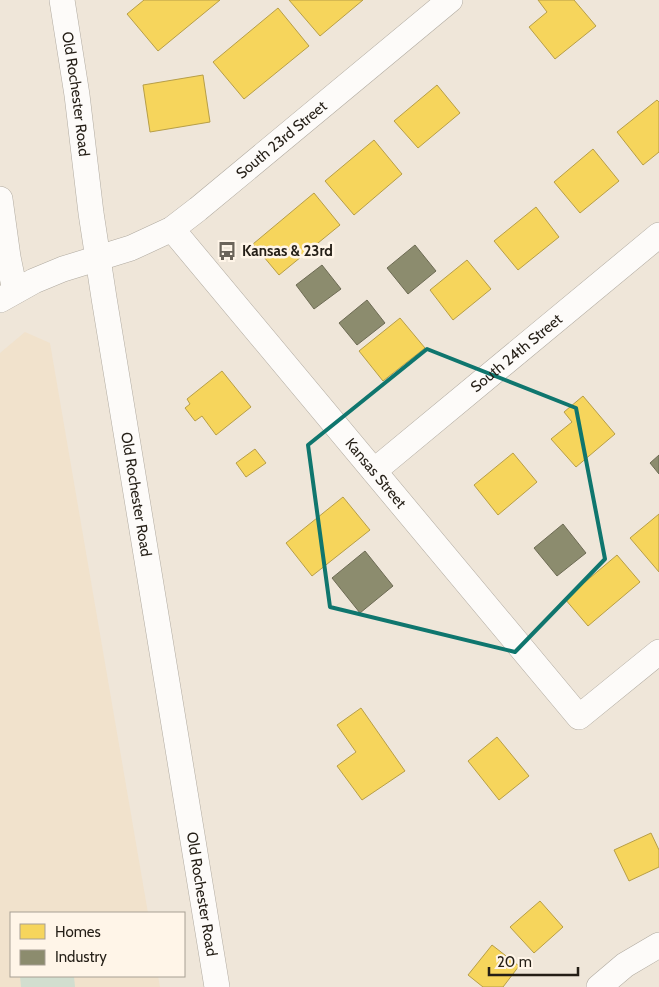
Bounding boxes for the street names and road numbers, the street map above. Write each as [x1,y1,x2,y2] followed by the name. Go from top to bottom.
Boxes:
[58,30,93,157] street label: Old Rochester Road
[233,97,330,183] street label: South 23rd Street
[467,310,566,396] street label: South 24th Street
[117,431,155,558] street label: Old Rochester Road
[341,435,410,512] street label: Kansas Street
[183,830,221,958] street label: Old Rochester Road

